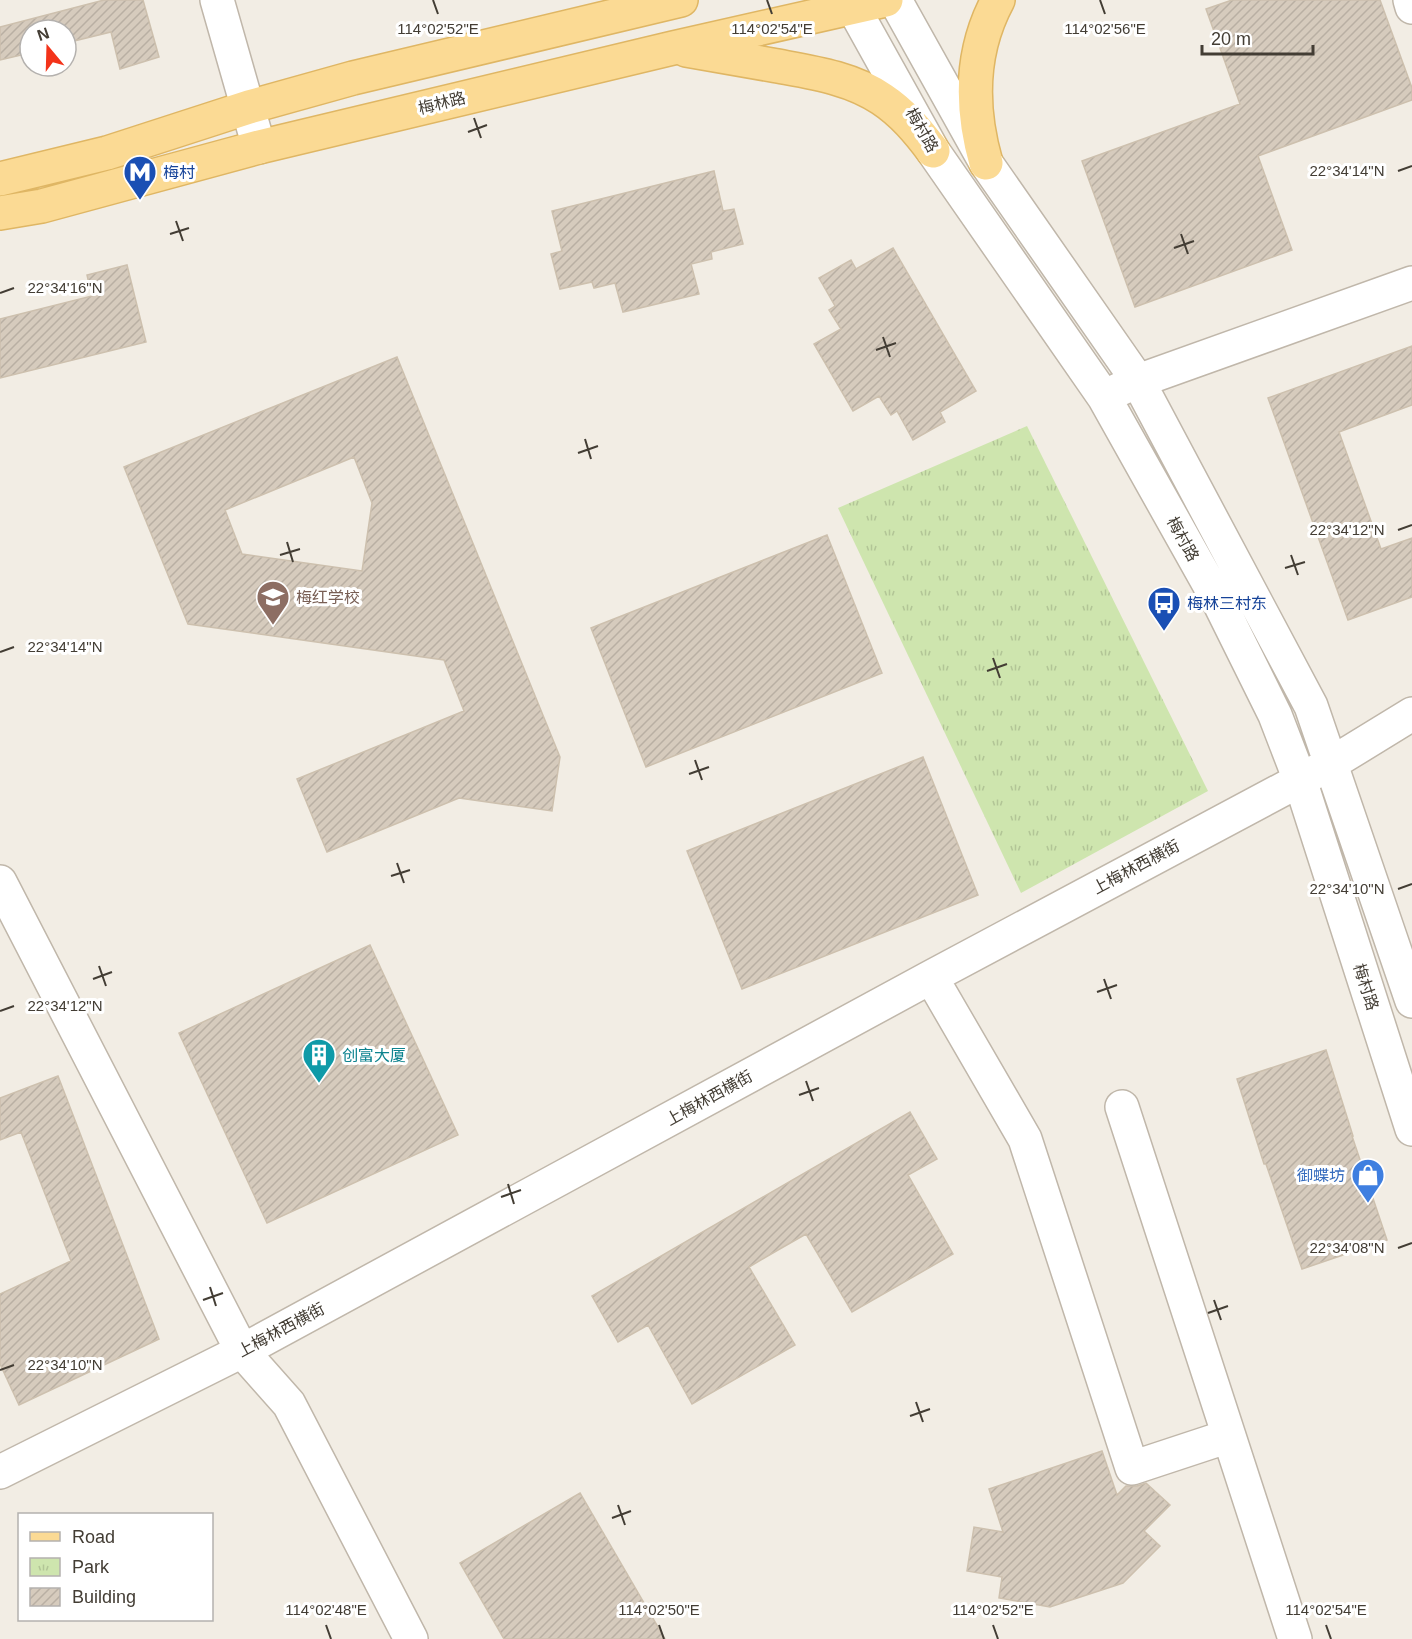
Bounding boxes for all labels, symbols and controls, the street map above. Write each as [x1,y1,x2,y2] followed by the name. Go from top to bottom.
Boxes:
[18,18,78,78] north arrow
[1202,18,1313,56] scale bar
[397,20,479,37] text: 114°02'52"E
[731,20,813,37] text: 114°02'54"E
[1064,20,1146,37] text: 114°02'56"E
[35,24,52,44] text: N
[1211,29,1251,49] text: 20 m
[417,89,467,117] street label: 梅林路
[903,105,941,155] street label: 梅村路
[122,154,158,201] metro station icon: 梅村
[1309,162,1385,179] text: 22°34'14"N
[163,164,195,181] place label: 梅村
[27,279,103,296] text: 22°34'16"N
[1164,514,1202,564] street label: 梅村路
[1309,521,1385,538] text: 22°34'12"N
[255,579,291,626] school or university icon: 梅红学校
[1146,585,1182,632] bus stop icon: 梅林三村东
[296,589,360,606] place label: 梅红学校
[1187,595,1267,612] place label: 梅林三村东
[27,638,103,655] text: 22°34'14"N
[1090,837,1182,897] street label: 上梅林西横街
[1309,880,1385,897] text: 22°34'10"N
[1350,962,1382,1012] street label: 梅村路
[27,997,103,1014] text: 22°34'12"N
[301,1037,337,1084] building icon: 创富大厦
[342,1047,406,1064] place label: 创富大厦
[663,1067,755,1129] street label: 上梅林西横街
[1350,1157,1386,1204] shop icon: 御蝶坊
[1297,1167,1345,1184] place label: 御蝶坊
[1309,1239,1385,1256] text: 22°34'08"N
[235,1300,327,1360] street label: 上梅林西横街
[27,1356,103,1373] text: 22°34'10"N
[18,1513,213,1621] legend
[72,1527,115,1547] text: Road
[72,1557,110,1577] text: Park
[72,1587,136,1607] text: Building
[285,1601,367,1618] text: 114°02'48"E
[618,1601,700,1618] text: 114°02'50"E
[952,1601,1034,1618] text: 114°02'52"E
[1285,1601,1367,1618] text: 114°02'54"E

